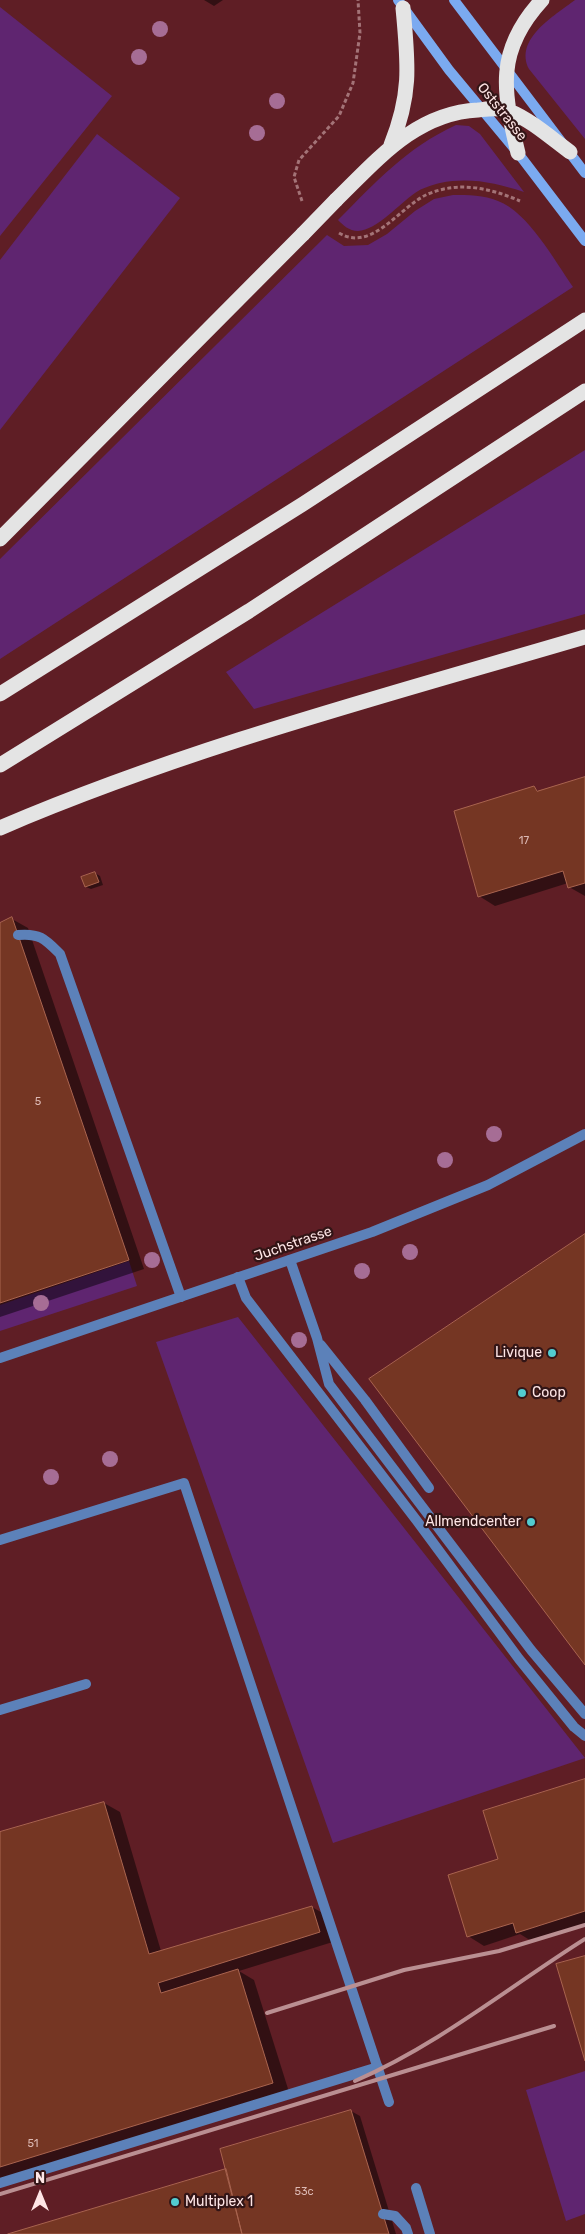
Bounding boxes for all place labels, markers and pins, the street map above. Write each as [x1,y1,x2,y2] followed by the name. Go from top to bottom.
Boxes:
[495,1345,542,1361] place label: Livique
[546,1347,558,1359] marker: Livique
[532,1385,566,1401] place label: Coop
[516,1387,528,1399] marker: Coop
[425,1514,521,1530] place label: Allmendcenter
[525,1516,537,1528] marker: Allmendcenter
[185,2194,253,2210] place label: Multiplex 1
[169,2196,181,2208] marker: Multiplex 1

